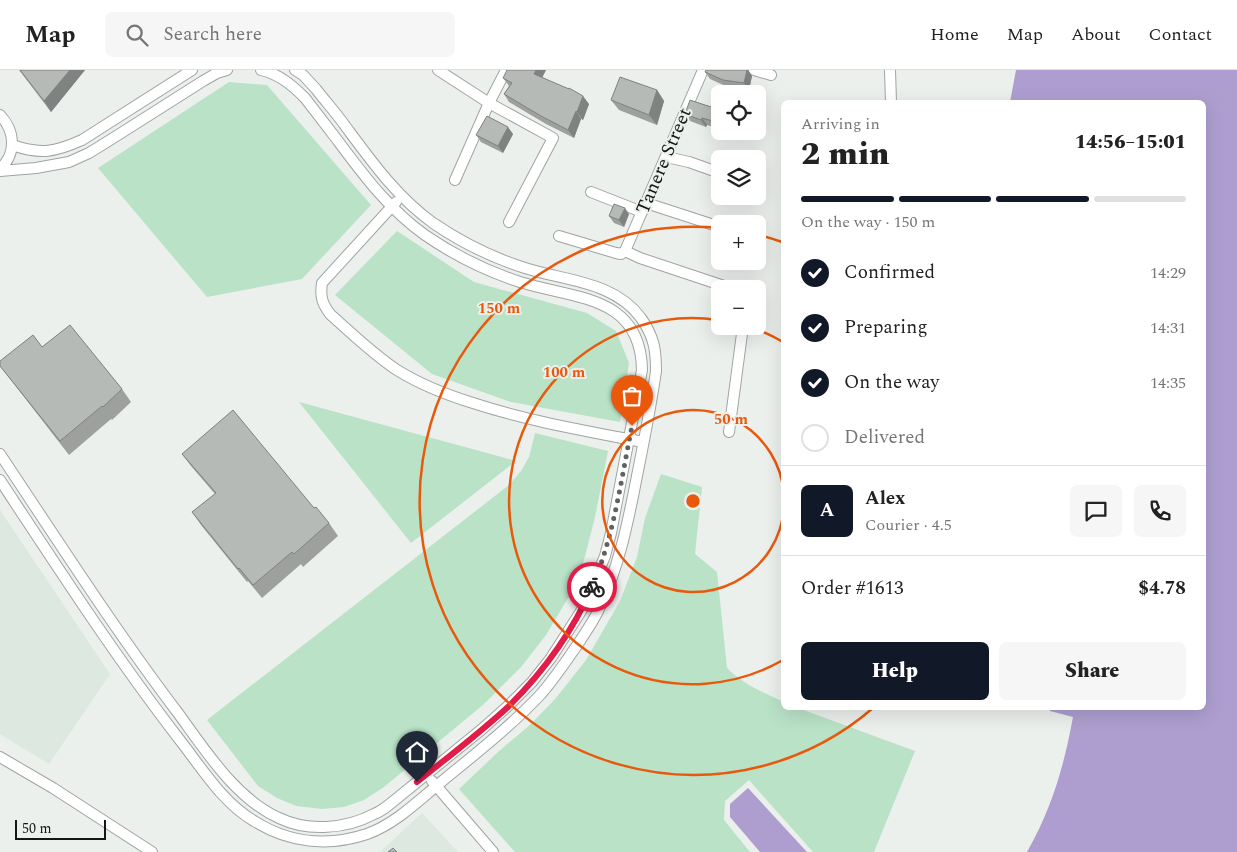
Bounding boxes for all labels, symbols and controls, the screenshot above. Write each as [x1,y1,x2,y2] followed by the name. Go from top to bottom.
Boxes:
[105,12,455,57] search box
[25,17,75,53] text: Map
[163,20,262,49] text: Search here
[123,21,151,49] icon: search
[930,21,979,48] text: Home
[1007,21,1043,48] text: Map
[1071,21,1121,48] text: About
[1149,21,1212,48] text: Contact
[711,85,766,335] map controls
[711,85,766,140] button: locate
[629,103,700,219] street label: Tanere Street
[801,112,880,136] text: Arriving in
[1075,128,1186,157] text: 14:56–15:01
[801,130,889,179] text: 2 min
[711,150,766,205] button: layers
[801,210,935,234] text: On the way · 150 m
[711,215,766,270] button: +
[844,258,935,287] text: Confirmed
[801,259,829,287] icon: check
[1150,261,1186,285] text: 14:29
[711,280,766,335] button: −
[478,297,521,320] text: 150 m
[844,313,928,342] text: Preparing
[801,314,829,342] icon: check
[1150,316,1186,340] text: 14:31
[543,361,586,384] text: 100 m
[844,368,940,397] text: On the way
[801,369,829,397] icon: check
[1150,371,1186,395] text: 14:35
[611,375,653,426] pin
[618,382,646,410] icon: bag
[714,408,749,431] text: 50 m
[844,423,925,452] text: Delivered
[865,484,906,513] text: Alex
[1070,485,1122,537] button: chat
[1134,485,1186,537] button: phone
[684,492,702,510] centre of rings
[820,496,834,525] text: A
[865,513,952,537] text: Courier · 4.5
[567,562,617,612] courier
[578,573,606,601] icon: bike
[801,574,904,603] text: Order #1613
[1138,574,1186,603] text: $4.78
[801,642,989,700] button: Help
[999,642,1186,700] button: Share
[396,731,438,782] pin
[403,738,431,766] icon: home
[15,817,106,840] scale bar
[22,818,52,839] text: 50 m

